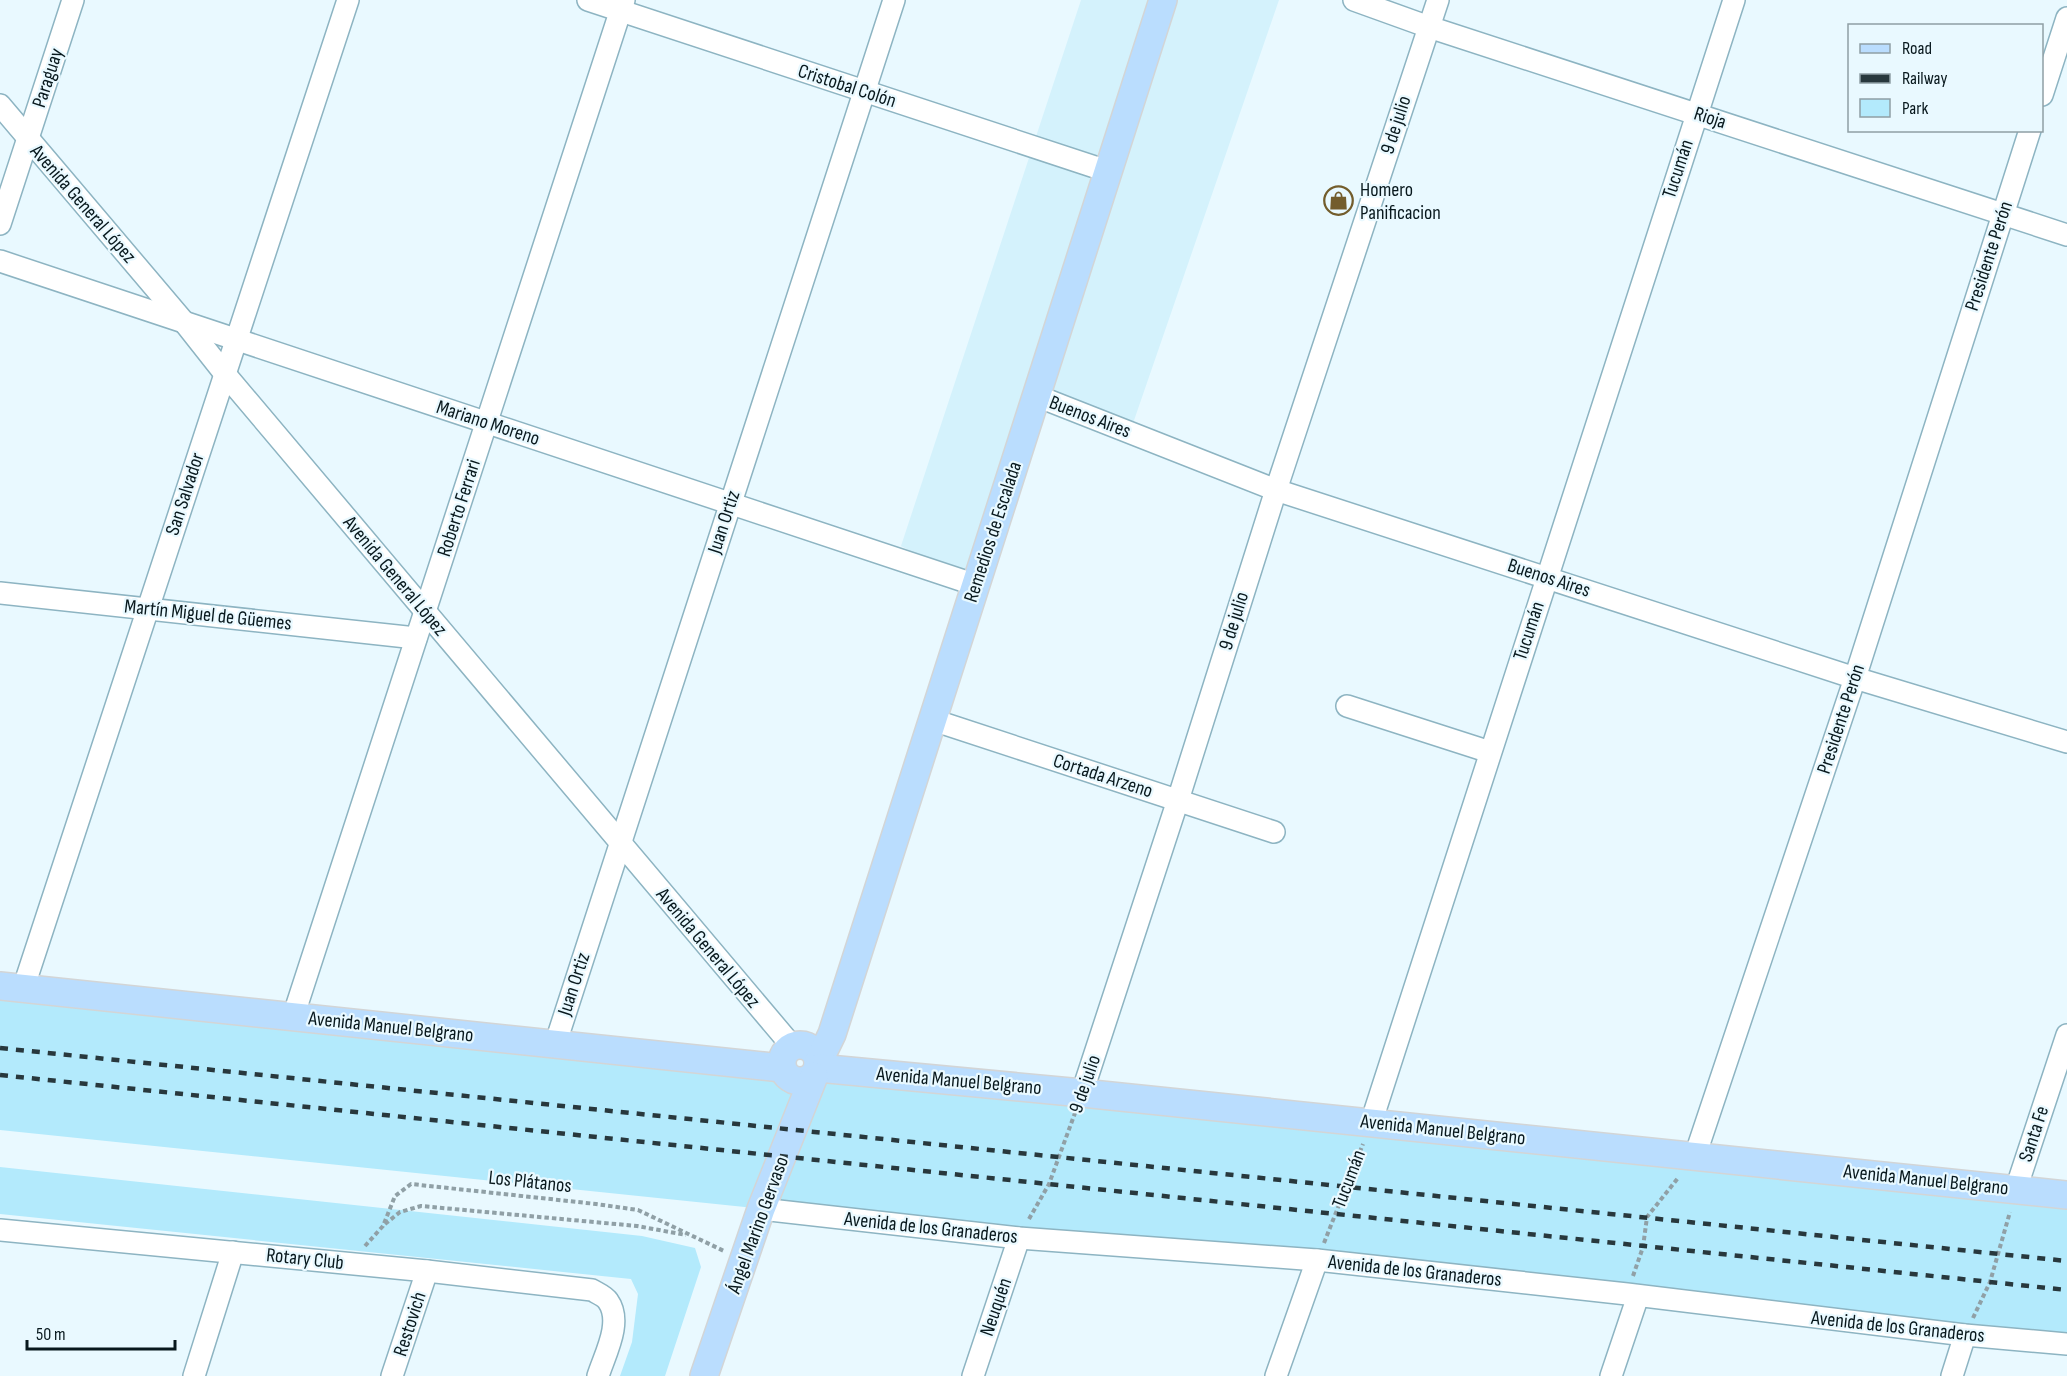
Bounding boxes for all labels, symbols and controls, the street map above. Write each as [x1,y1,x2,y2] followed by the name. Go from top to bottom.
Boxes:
[1848,24,2043,132] legend
[1902,38,1932,59] text: Road
[27,45,69,111] street label: Paraguay
[795,59,899,113] street label: Cristobal Colón
[1902,68,1947,89] text: Railway
[1375,93,1417,157] street label: 9 de julio
[1902,98,1928,119] text: Park
[1691,102,1729,134] street label: Rioja
[1657,137,1699,201] street label: Tucumán
[24,139,141,268] street label: Avenida General López
[1360,178,1441,225] place label: Homero Panificacion
[1323,185,1355,217] shop icon: Homero Panificacion
[1960,198,2018,314] street label: Presidente Perón
[1046,390,1134,444] street label: Buenos Aires
[433,395,543,451] street label: Mariano Moreno
[160,449,210,538] street label: San Salvador
[432,456,486,560] street label: Roberto Ferrari
[959,459,1027,605] street label: Remedios de Escalada
[702,488,745,557] street label: Juan Ortiz
[337,510,452,641] street label: Avenida General López
[1505,553,1593,603] street label: Buenos Aires
[1214,589,1254,653] street label: 9 de julio
[123,594,293,636] street label: Martín Miguel de Güemes
[1508,599,1550,663] street label: Tucumán
[1812,661,1870,777] street label: Presidente Perón
[1050,749,1156,803] street label: Cortada Arzeno
[650,882,765,1013] street label: Avenida General López
[552,950,595,1019] street label: Juan Ortiz
[306,1006,475,1048] street label: Avenida Manuel Belgrano
[1064,1052,1106,1116] street label: 9 de julio
[875,1062,1042,1100] street label: Avenida Manuel Belgrano
[2014,1103,2054,1165] street label: Santa Fe
[1358,1109,1527,1151] street label: Avenida Manuel Belgrano
[1327,1146,1371,1212] street label: Tucumán
[722,1153,794,1298] street label: Ángel Marino Gervaso
[1841,1159,2010,1201] street label: Avenida Manuel Belgrano
[487,1166,573,1198] street label: Los Plátanos
[842,1207,1019,1249] street label: Avenida de los Granaderos
[265,1243,345,1275] street label: Rotary Club
[1326,1250,1503,1292] street label: Avenida de los Granaderos
[975,1275,1017,1339] street label: Neuquén
[388,1289,432,1359] street label: Restovich
[1809,1306,1986,1348] street label: Avenida de los Granaderos
[27,1313,176,1351] scale bar
[36,1324,66,1345] text: 50 m

